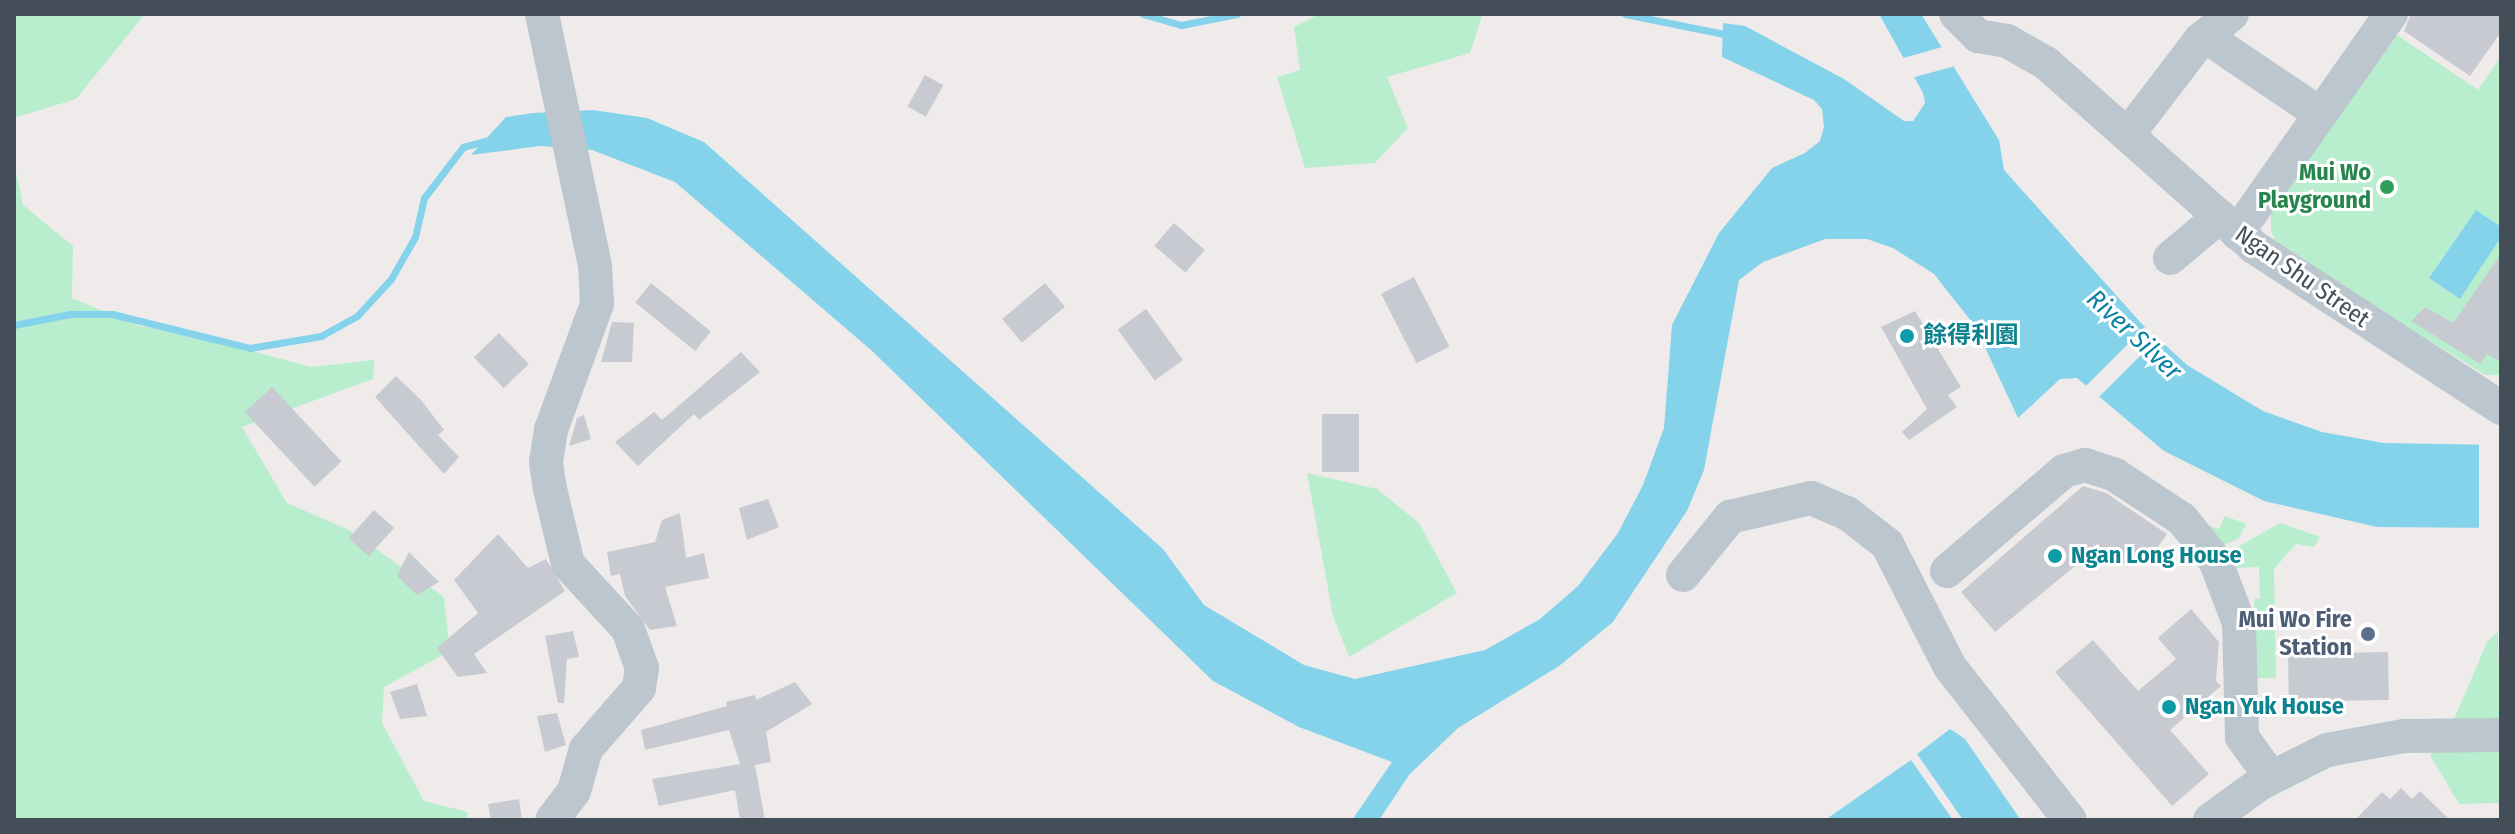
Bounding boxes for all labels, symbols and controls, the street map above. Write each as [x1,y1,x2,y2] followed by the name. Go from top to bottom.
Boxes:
[2258,159,2371,215] place label: Mui Wo Playground
[2378,178,2396,196] marker: Mui Wo Playground
[2229,220,2375,334] street label: Ngan Shu Street
[2080,283,2188,387] water label: River Silver
[1923,322,2019,350] place label: 餘得利園
[1898,327,1916,345] marker: 餘得利園
[2071,542,2242,570] place label: Ngan Long House
[2046,547,2064,565] marker: Ngan Long House
[2238,606,2352,662] place label: Mui Wo Fire Station
[2359,625,2377,643] marker: Mui Wo Fire Station
[2185,693,2344,721] place label: Ngan Yuk House
[2160,698,2178,716] marker: Ngan Yuk House

